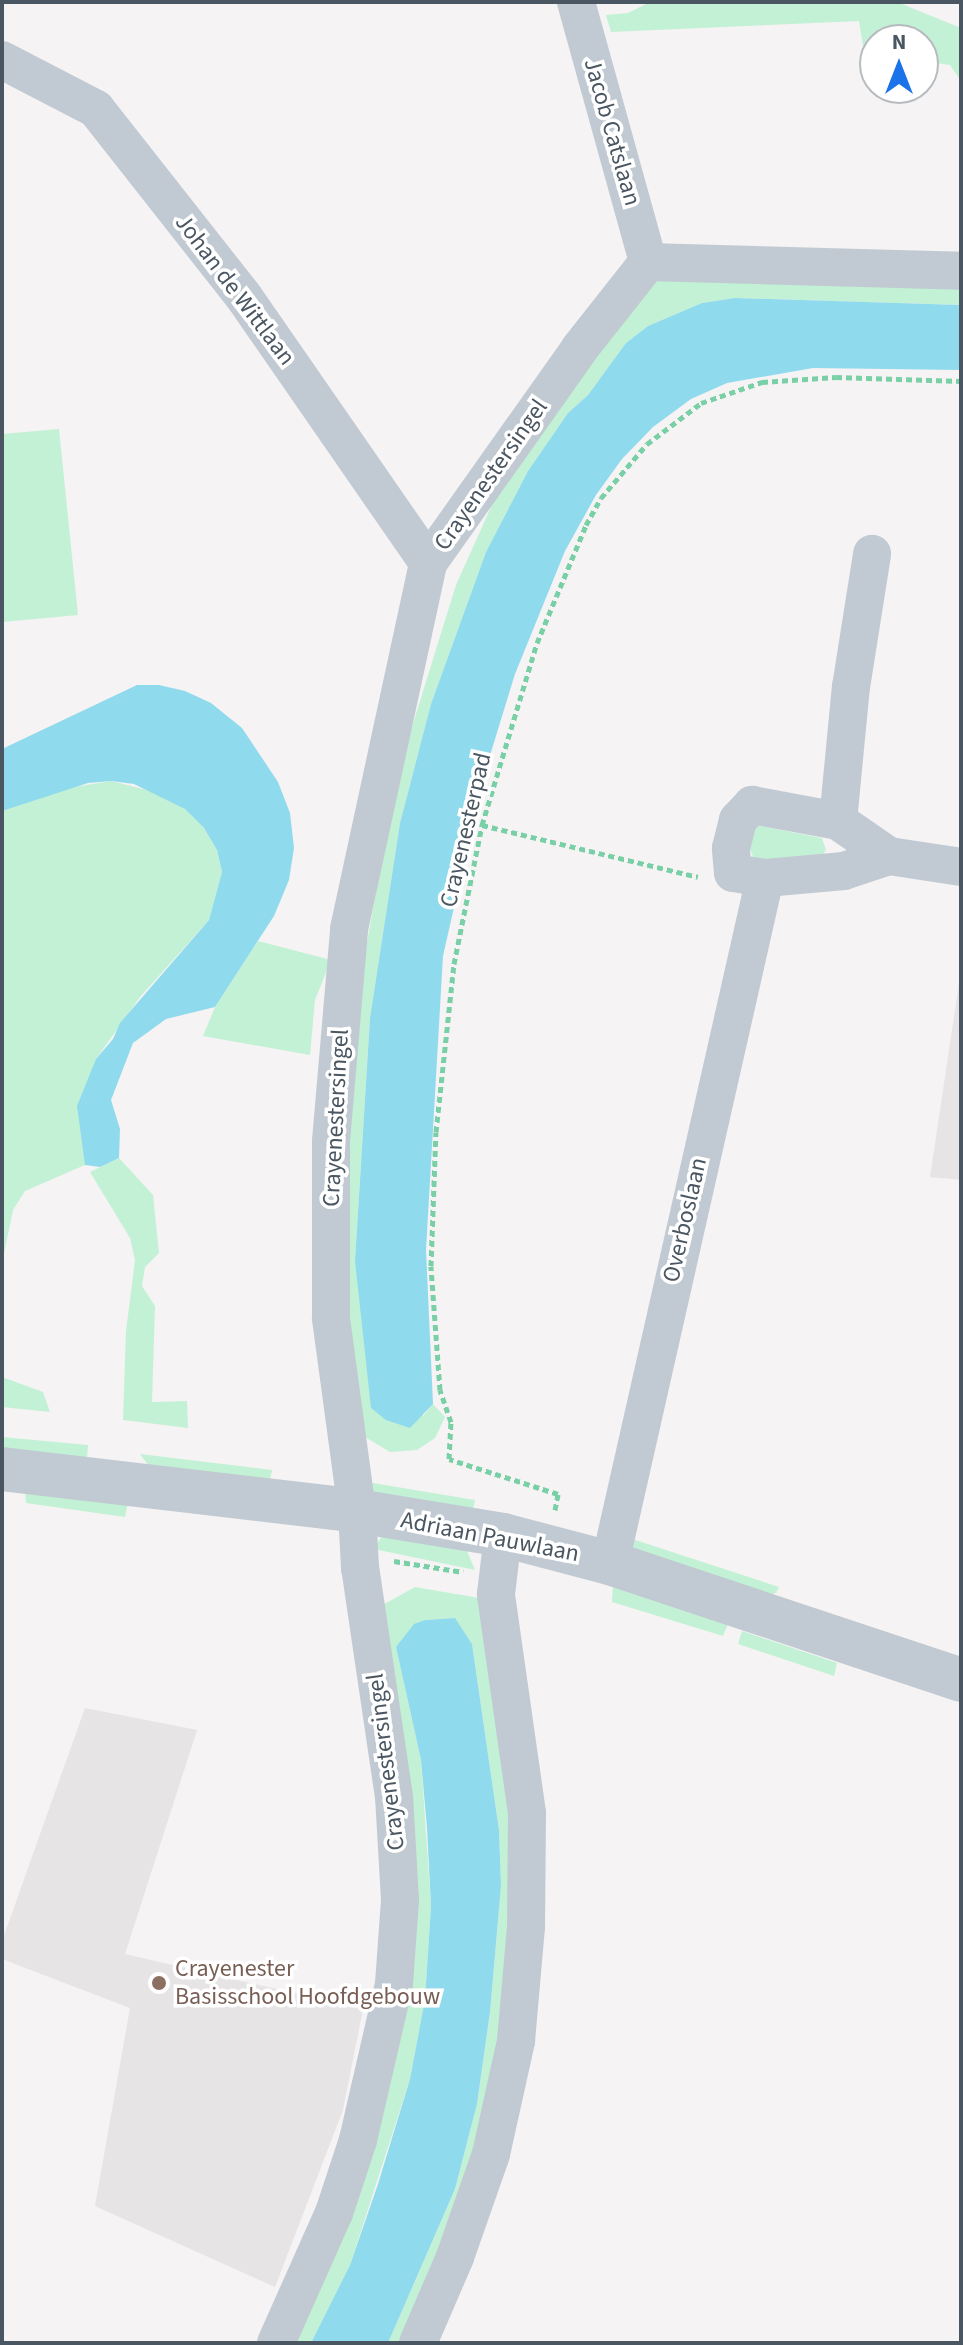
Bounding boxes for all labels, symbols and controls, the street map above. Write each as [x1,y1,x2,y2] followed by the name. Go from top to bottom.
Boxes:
[859,24,939,104] north arrow
[892,26,906,58] text: N
[577,55,647,209] street label: Jacob Catslaan
[169,209,301,371] street label: Johan de Wittlaan
[428,394,554,556] street label: Crayenestersingel
[434,750,498,910] street label: Crayenesterpad
[317,1028,355,1208] street label: Crayenestersingel
[657,1155,713,1285] street label: Overboslaan
[398,1506,582,1568] street label: Adriaan Pauwlaan
[361,1672,411,1852] street label: Crayenestersingel
[175,1955,440,2011] place label: Crayenester Basisschool Hoofdgebouw
[150,1974,168,1992] marker: Crayenester Basisschool Hoofdgebouw

